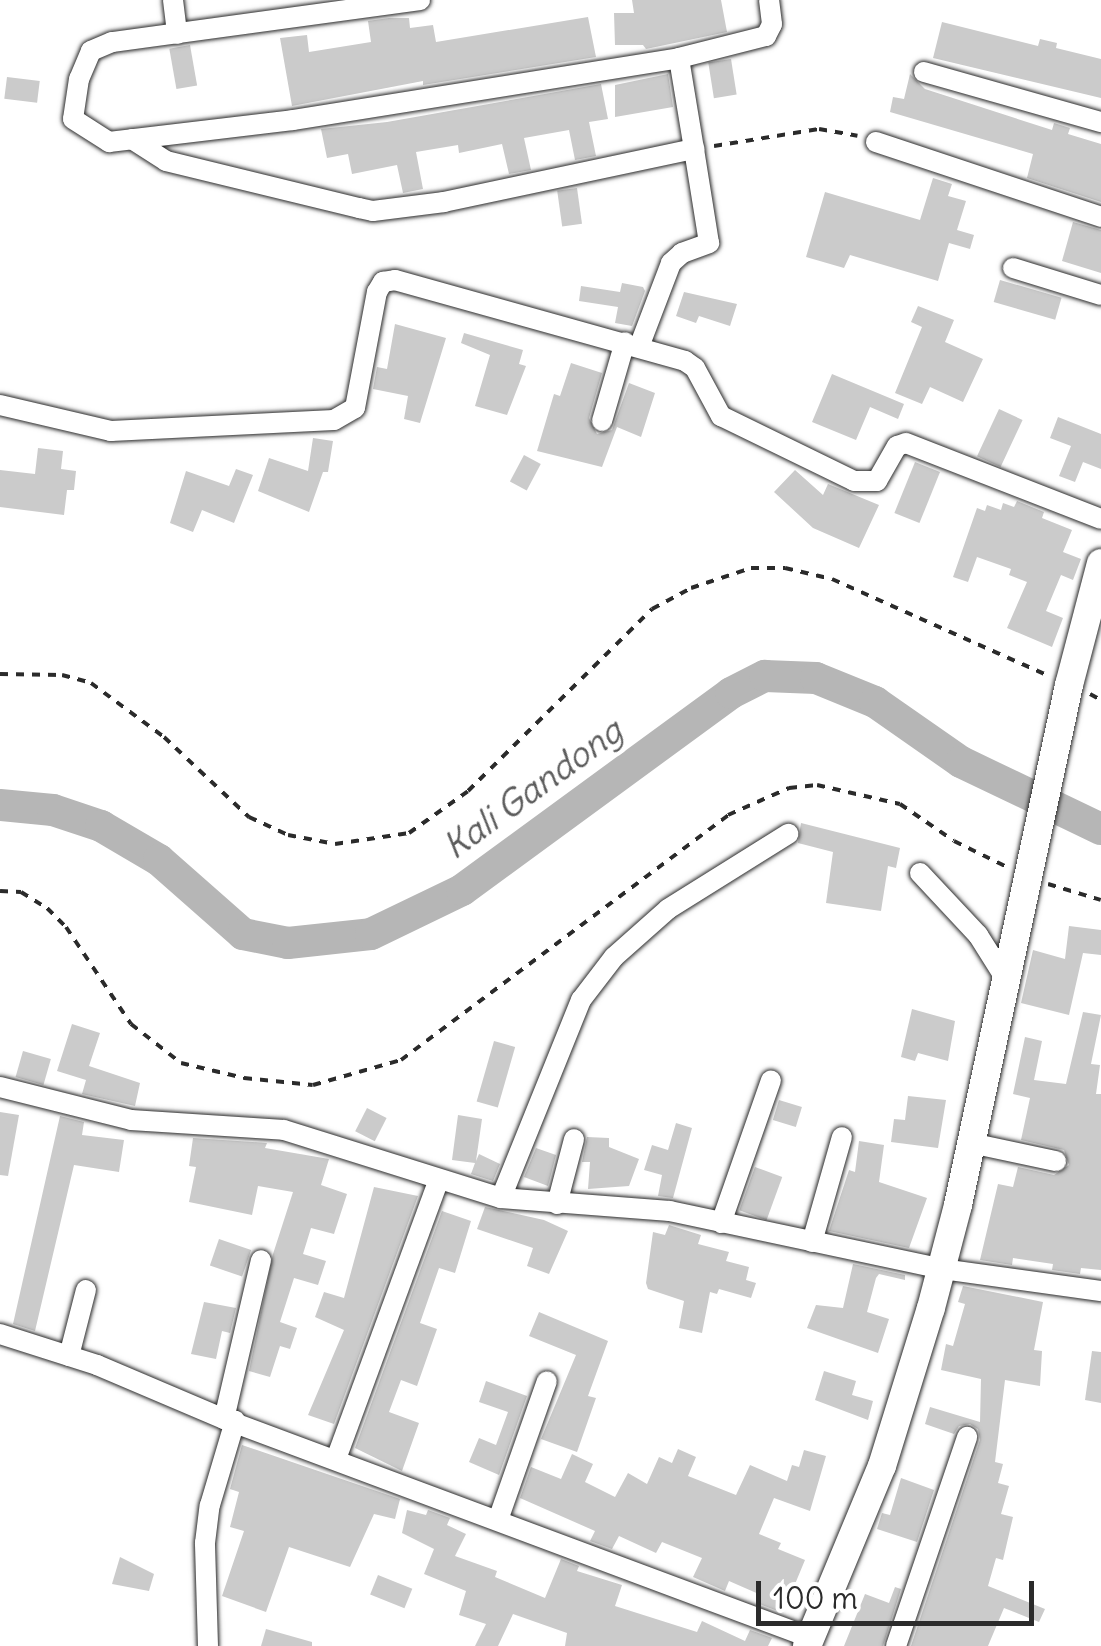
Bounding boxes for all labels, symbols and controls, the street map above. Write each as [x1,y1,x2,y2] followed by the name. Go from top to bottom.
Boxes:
[434,709,630,867] water label: Kali Gandong
[761,1561,1038,1623] scale bar
[773,1579,858,1617] text: 100 m

